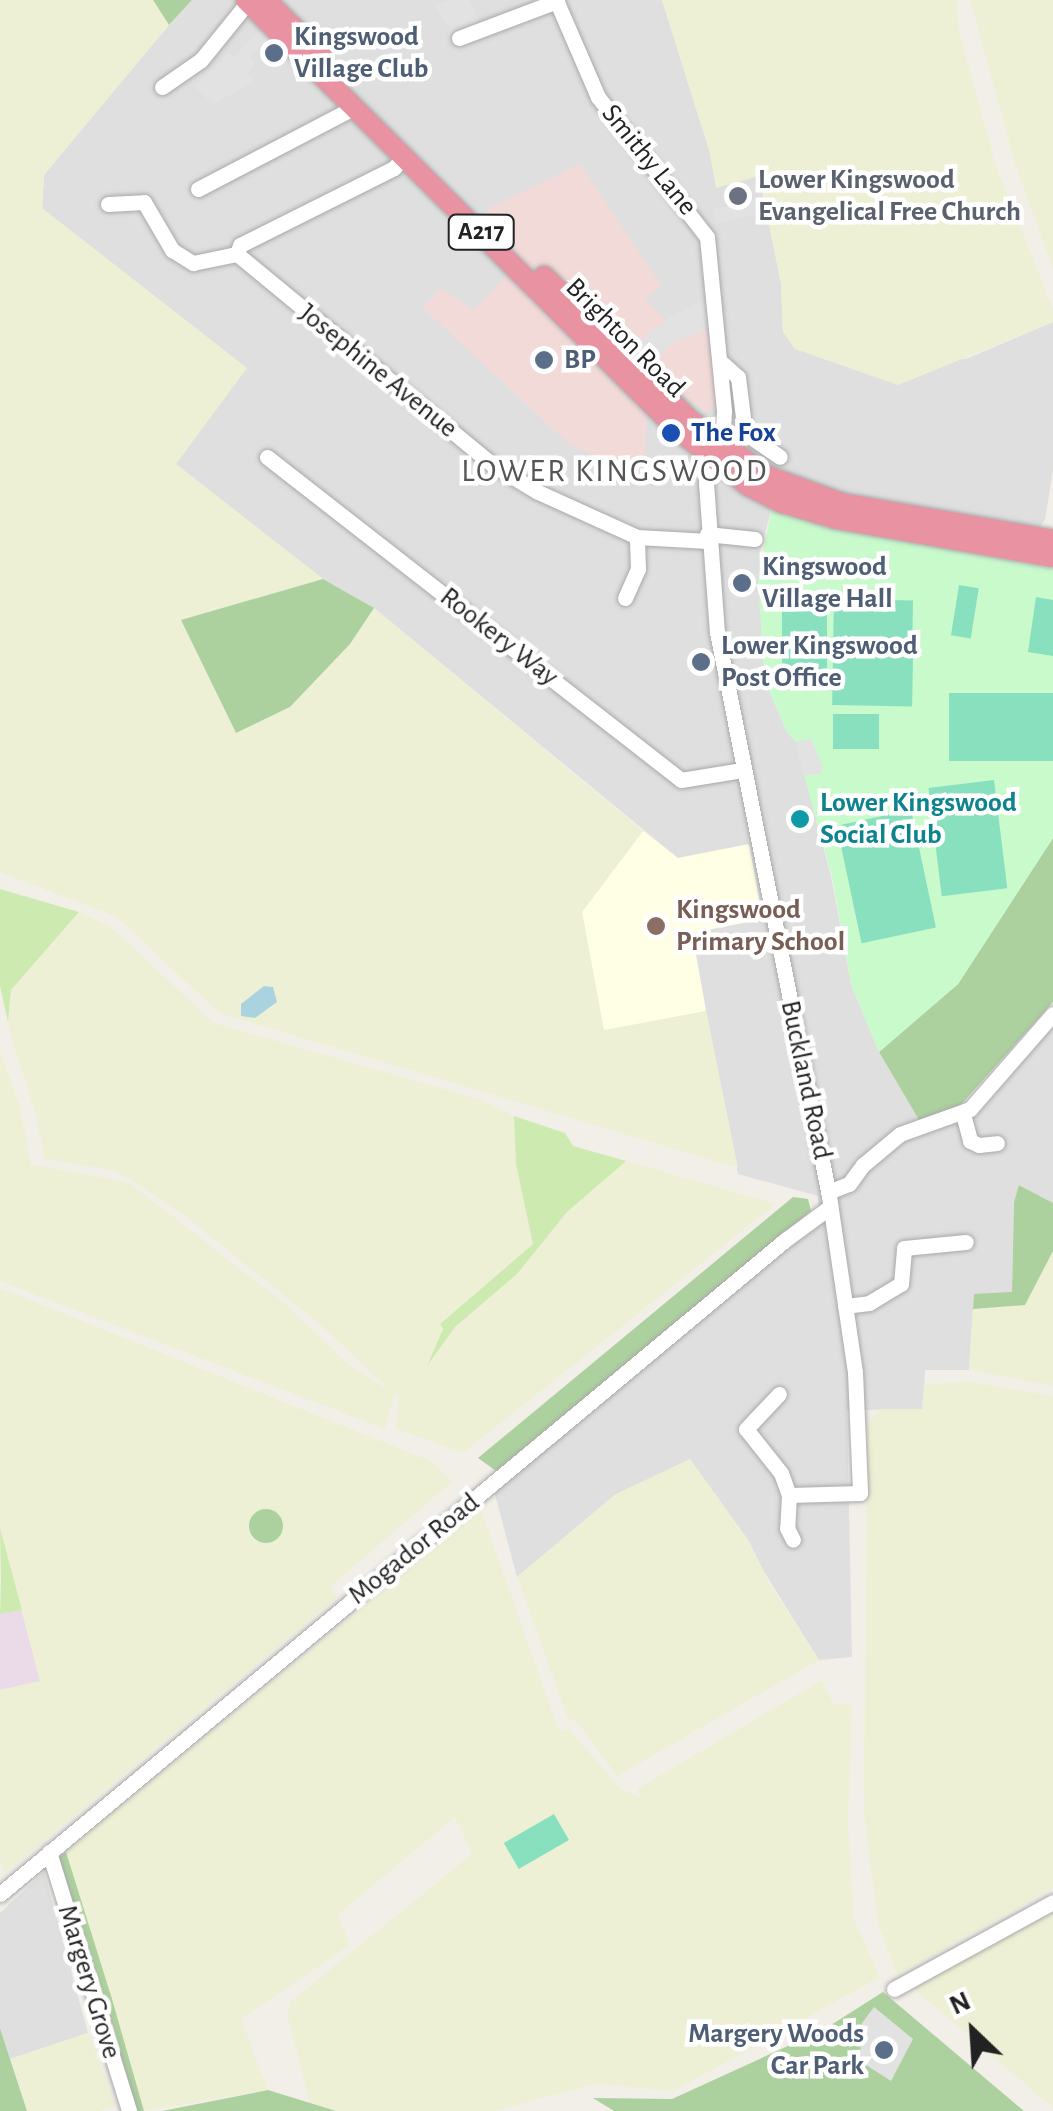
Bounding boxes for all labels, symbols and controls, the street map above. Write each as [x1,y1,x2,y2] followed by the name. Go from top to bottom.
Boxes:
[294,20,428,86] place label: Kingswood Village Club
[263,42,285,64] marker: Kingswood Village Club
[594,98,704,222] street label: Smithy Lane
[758,163,1021,229] place label: Lower Kingswood Evangelical Free Church
[727,185,749,207] marker: Lower Kingswood Evangelical Free Church
[446,212,516,252] road number: A217
[558,271,692,405] street label: Brighton Road
[292,297,464,445] street label: Josephine Avenue
[564,343,596,377] place label: BP
[533,349,555,371] marker: BP
[691,416,776,450] place label: The Fox
[660,422,682,444] marker: The Fox
[461,452,769,490] district label: LOWER KINGSWOOD
[762,550,893,616] place label: Kingswood Village Hall
[731,572,753,594] marker: Kingswood Village Hall
[433,580,565,694] street label: Rookery Way
[721,629,918,695] place label: Lower Kingswood Post Office
[690,651,712,673] marker: Lower Kingswood Post Office
[820,786,1017,852] place label: Lower Kingswood Social Club
[789,808,811,830] marker: Lower Kingswood Social Club
[676,893,845,959] place label: Kingswood Primary School
[645,915,667,937] marker: Kingswood Primary School
[773,997,839,1163] street label: Buckland Road
[342,1486,486,1612] street label: Mogador Road
[50,1901,128,2063] street label: Margery Grove
[923,1981,1023,2081] north arrow
[946,1987,975,2021] text: N
[688,2017,864,2083] place label: Margery Woods Car Park
[873,2039,895,2061] marker: Margery Woods Car Park

